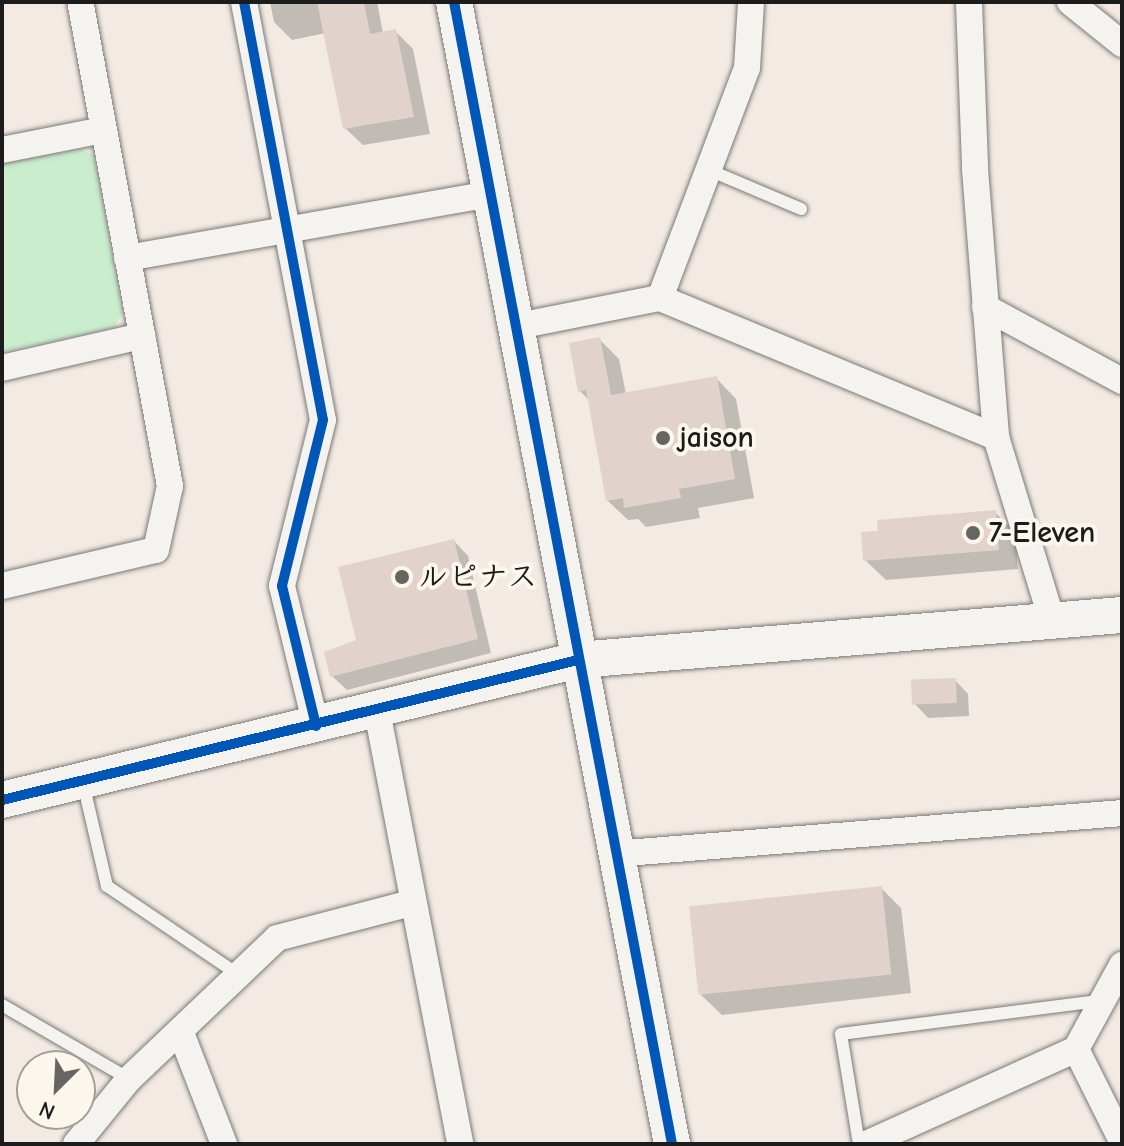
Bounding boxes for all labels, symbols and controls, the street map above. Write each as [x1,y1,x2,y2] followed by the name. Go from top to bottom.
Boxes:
[679,420,754,456] place label: jaison
[654,429,672,447] marker: jaison
[989,515,1095,551] place label: 7-Eleven
[964,524,982,542] marker: 7-Eleven
[418,559,538,595] place label: ルピナス
[393,568,411,586] marker: ルピナス
[16,1050,96,1130] north arrow
[35,1095,59,1125] text: N

